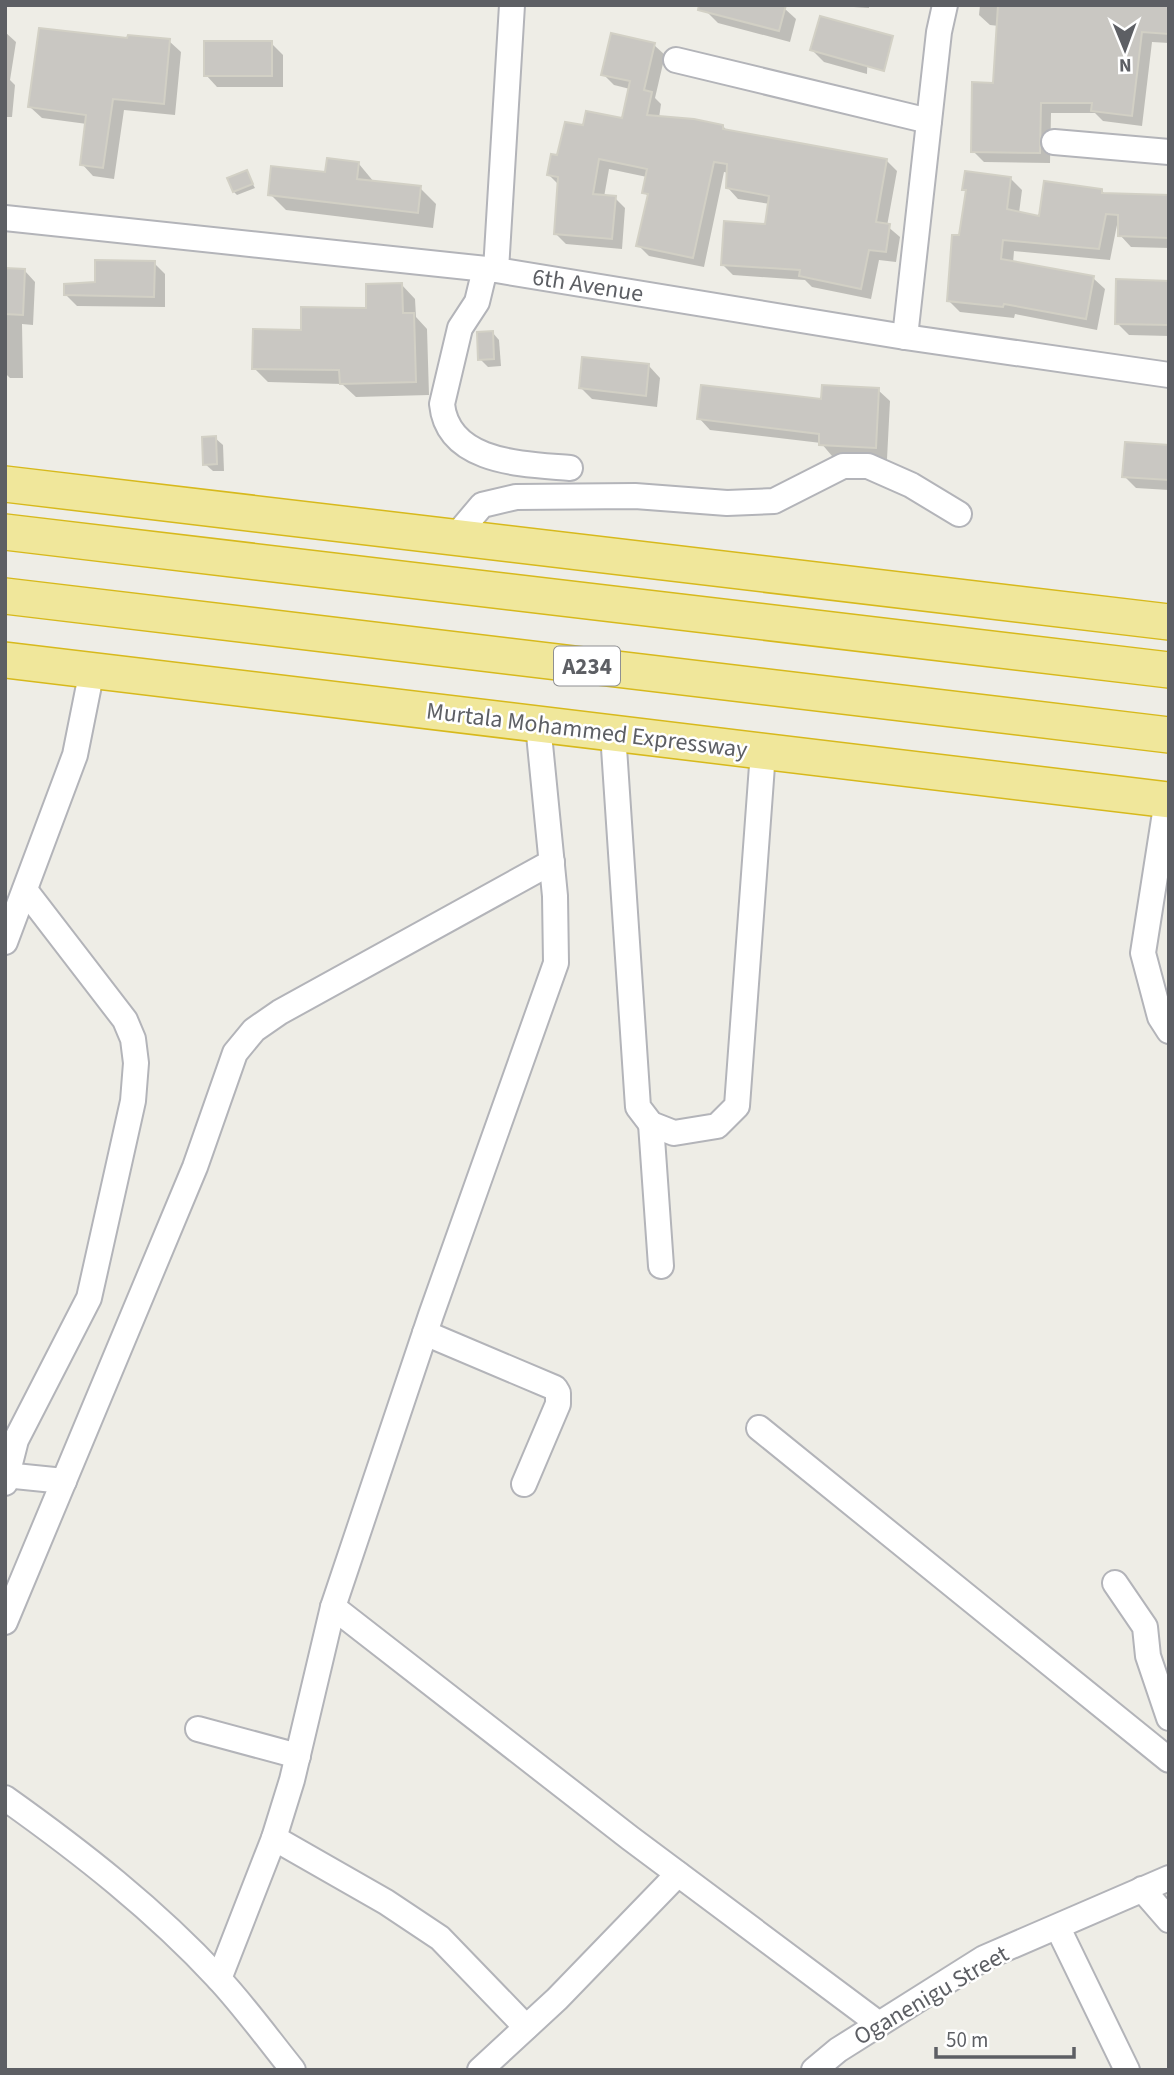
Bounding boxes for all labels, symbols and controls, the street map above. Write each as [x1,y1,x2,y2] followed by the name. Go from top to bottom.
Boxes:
[1090,14,1160,84] north arrow
[1119,51,1132,78] text: N
[530,259,646,312] street label: 6th Avenue
[554,646,620,686] road number: A234
[424,693,750,768] street label: Murtala Mohammed Expressway
[847,1937,1015,2054] street label: Oganenigu Street
[936,2016,1074,2060] scale bar
[946,2025,988,2055] text: 50 m

